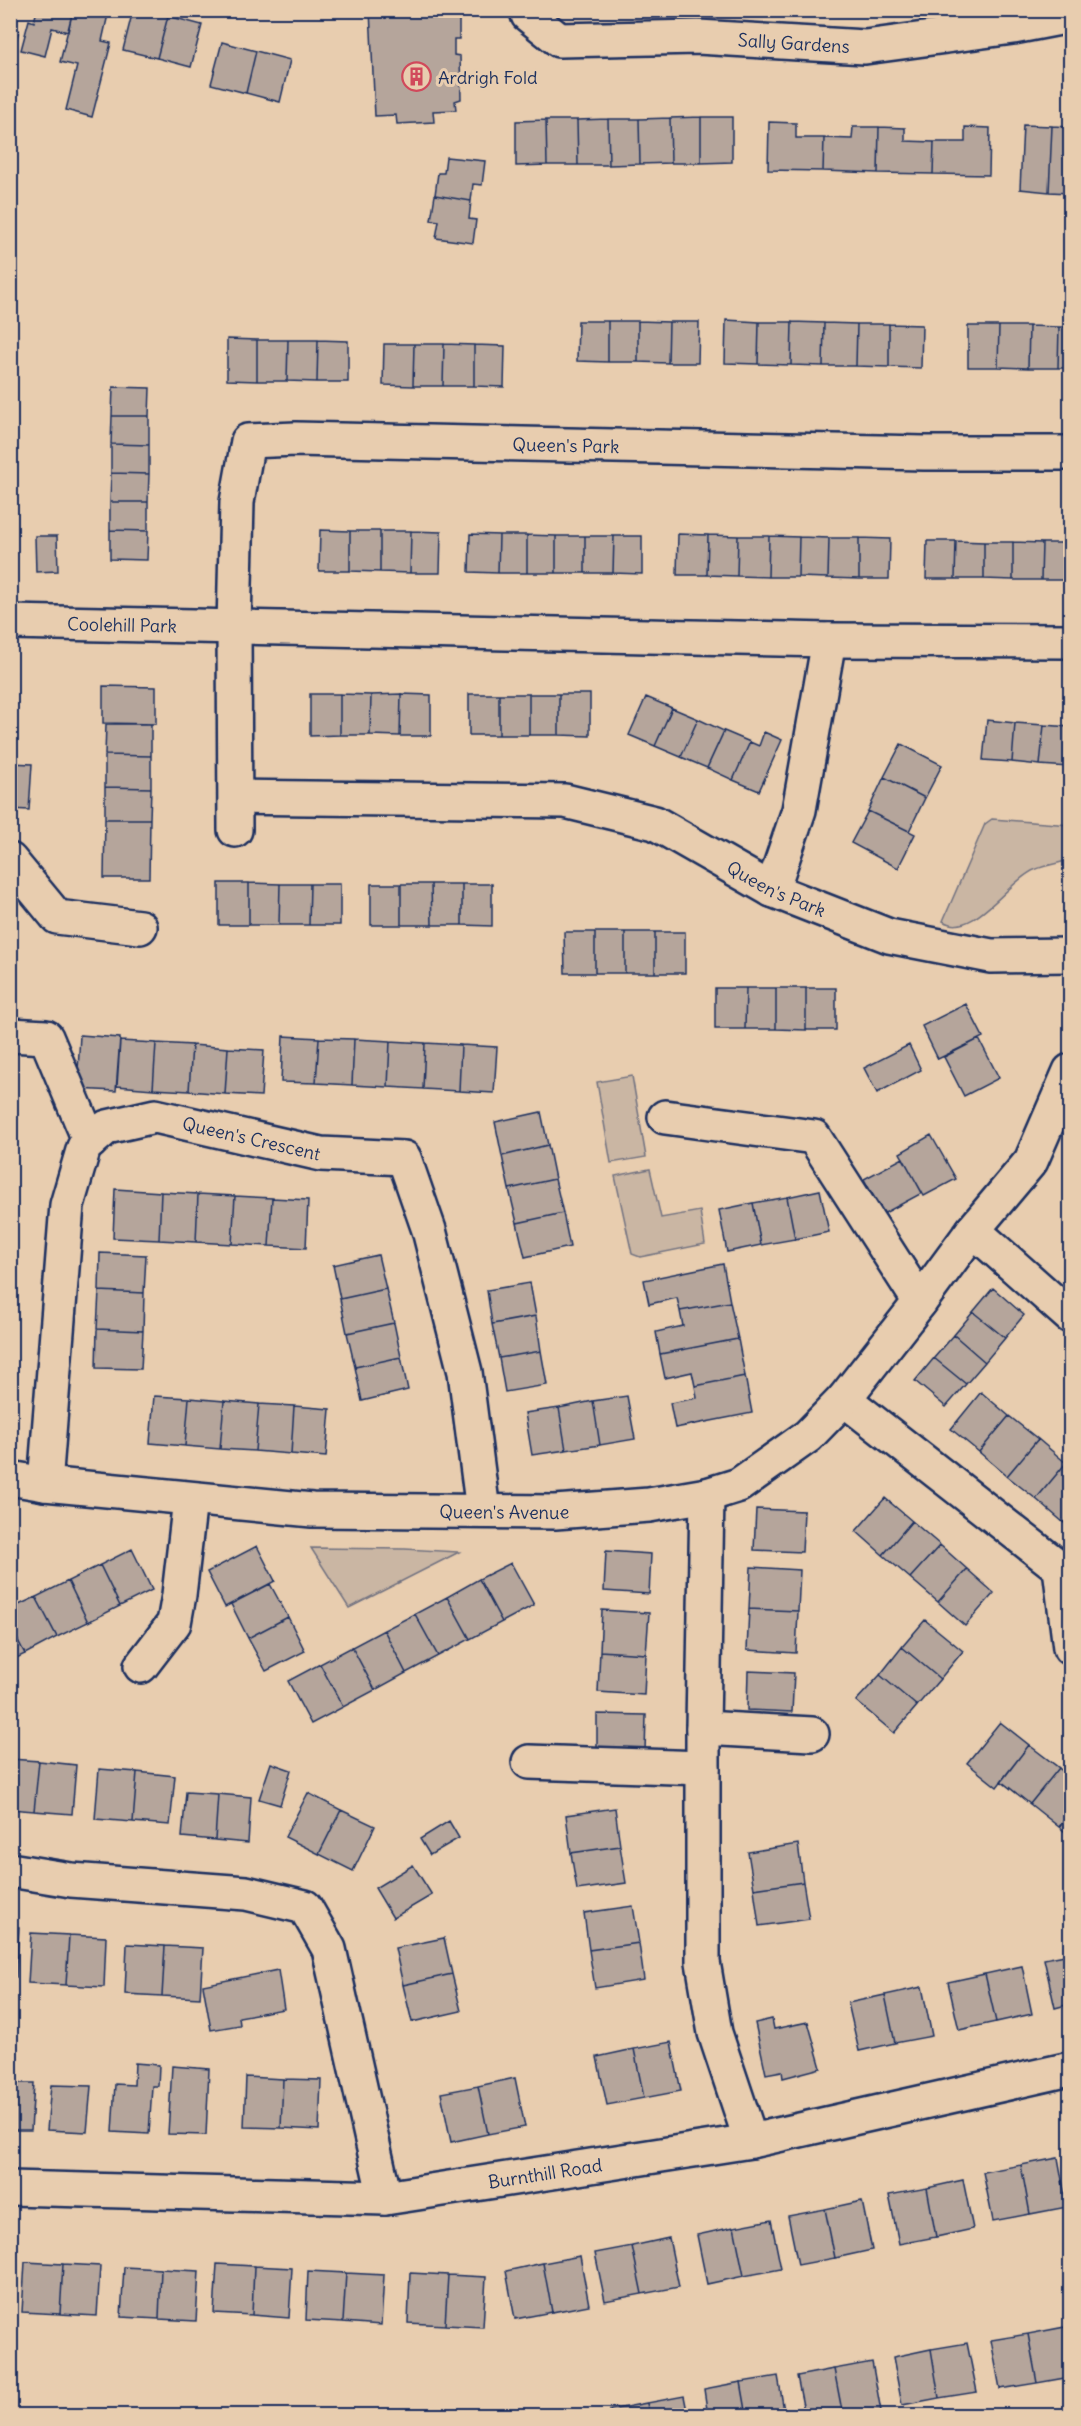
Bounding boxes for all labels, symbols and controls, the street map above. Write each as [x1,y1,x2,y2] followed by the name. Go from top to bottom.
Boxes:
[737,28,851,58] street label: Sally Gardens
[401,61,433,93] building icon: Ardrigh Fold
[438,66,538,89] place label: Ardrigh Fold
[512,432,619,458] street label: Queen's Park
[67,612,177,637] street label: Coolehill Park
[723,855,829,922] street label: Queen's Park
[180,1111,323,1165] street label: Queen's Crescent
[439,1499,570,1524] street label: Queen's Avenue
[486,2153,604,2193] street label: Burnthill Road

